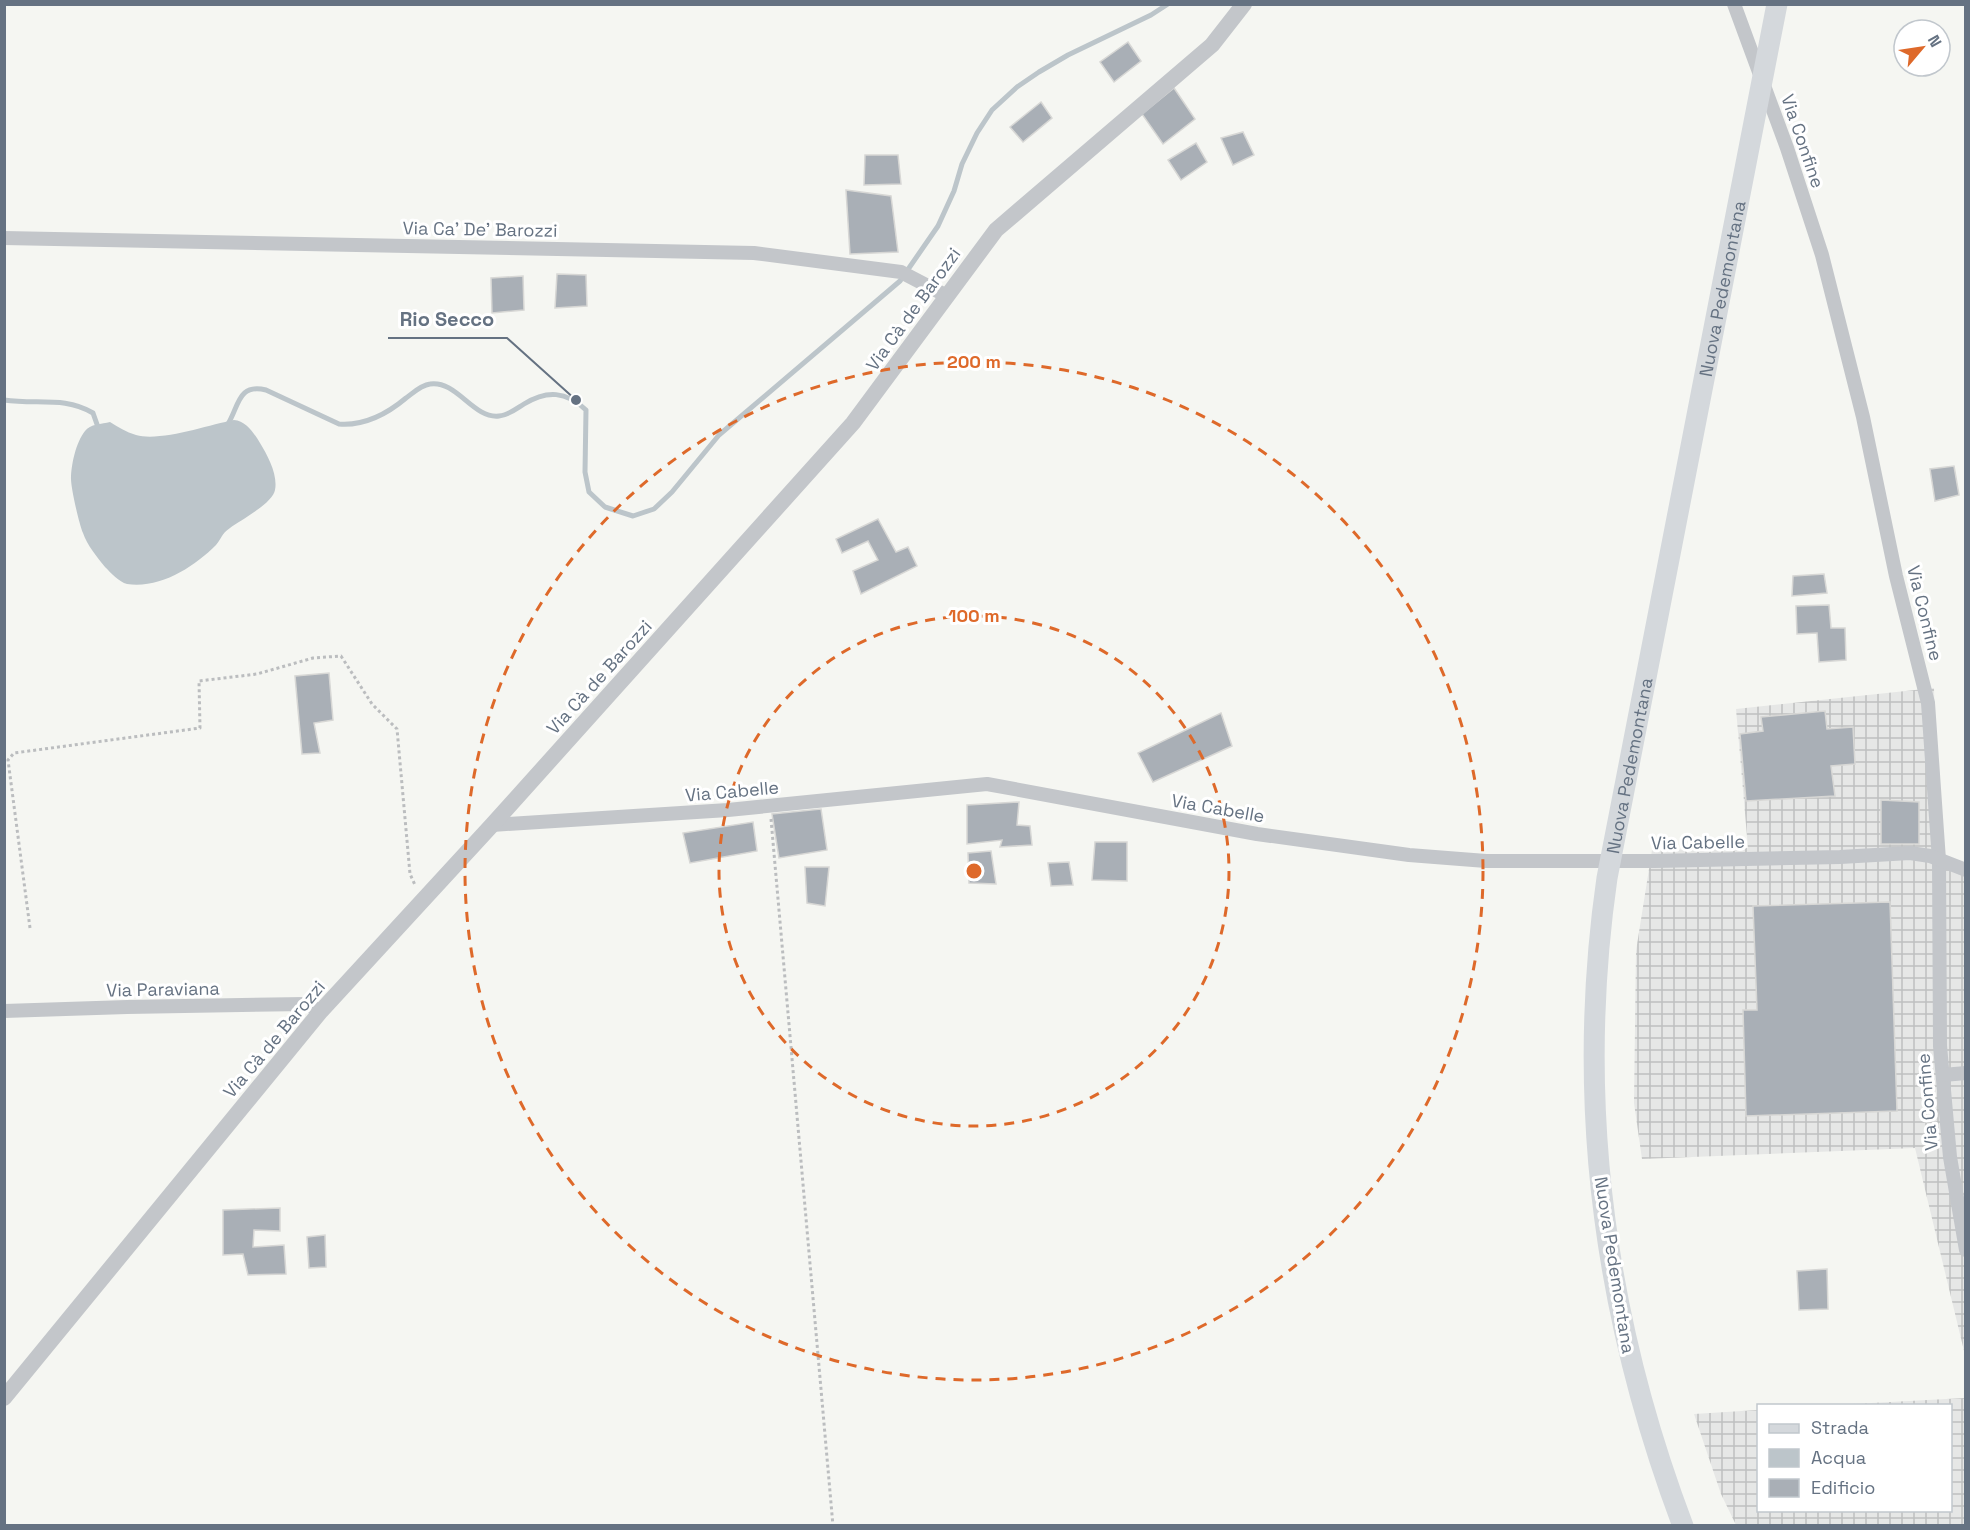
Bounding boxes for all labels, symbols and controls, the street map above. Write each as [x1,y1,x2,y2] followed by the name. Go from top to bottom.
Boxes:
[1892,18,1952,78] north arrow
[1923,31,1946,51] text: N
[1776,91,1830,191] street label: Via Confine
[1693,199,1750,379] street label: Nuova Pedemontana
[402,216,558,242] street label: Via Ca' De' Barozzi
[861,243,965,375] street label: Via Cà de Barozzi
[388,300,507,338] callout: Rio Secco
[400,306,494,332] text: Rio Secco
[947,350,1001,373] text: 200 m
[1902,563,1948,663] street label: Via Confine
[948,604,1000,627] text: 100 m
[541,615,657,739] street label: Via Cà de Barozzi
[1600,676,1657,856] street label: Nuova Pedemontana
[684,775,780,807] street label: Via Cabelle
[1170,788,1266,828] street label: Via Cabelle
[1651,830,1745,854] street label: Via Cabelle
[964,861,984,881] centre of rings
[218,975,330,1103] street label: Via Cà de Barozzi
[106,977,220,1001] street label: Via Paraviana
[1911,1052,1943,1152] street label: Via Confine
[1590,1175,1640,1355] street label: Nuova Pedemontana
[1757,1404,1952,1512] legend
[1811,1416,1869,1439] text: Strada
[1811,1446,1866,1469] text: Acqua
[1811,1476,1875,1499] text: Edificio

